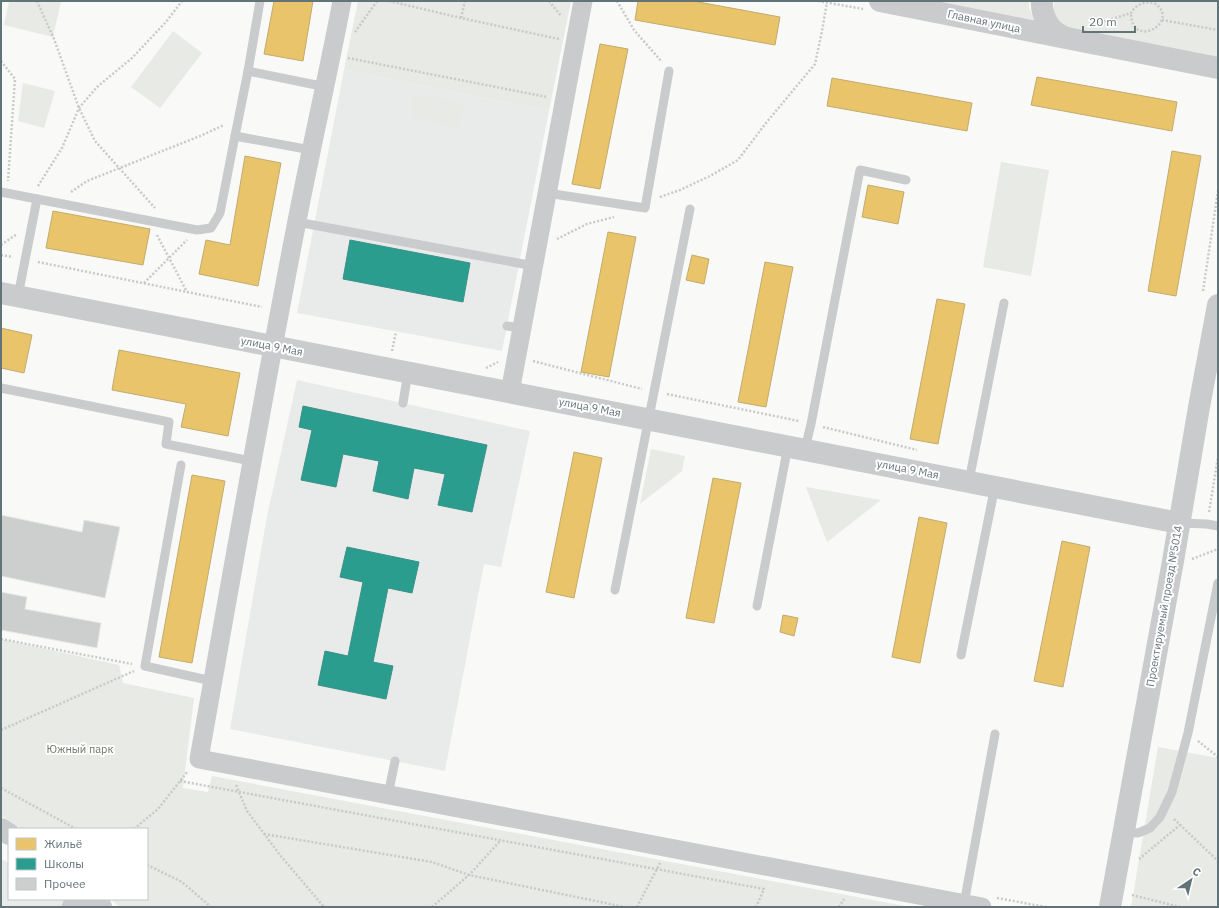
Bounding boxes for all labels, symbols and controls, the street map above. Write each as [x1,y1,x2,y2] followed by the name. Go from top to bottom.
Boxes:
[946,6,1022,36] street label: Главная улица
[1083,8,1135,34] scale bar
[1089,14,1117,29] text: 20 m
[240,333,304,359] street label: улица 9 Мая
[558,394,622,420] street label: улица 9 Мая
[876,456,940,482] street label: улица 9 Мая
[1143,524,1185,688] street label: Проектируемый проезд №5014
[47,742,114,756] park label: Южный парк
[8,828,148,900] legend
[44,836,83,851] text: Жильё
[44,856,84,871] text: Школы
[1171,860,1211,900] north arrow
[1190,864,1204,880] text: С
[44,876,86,891] text: Прочее

